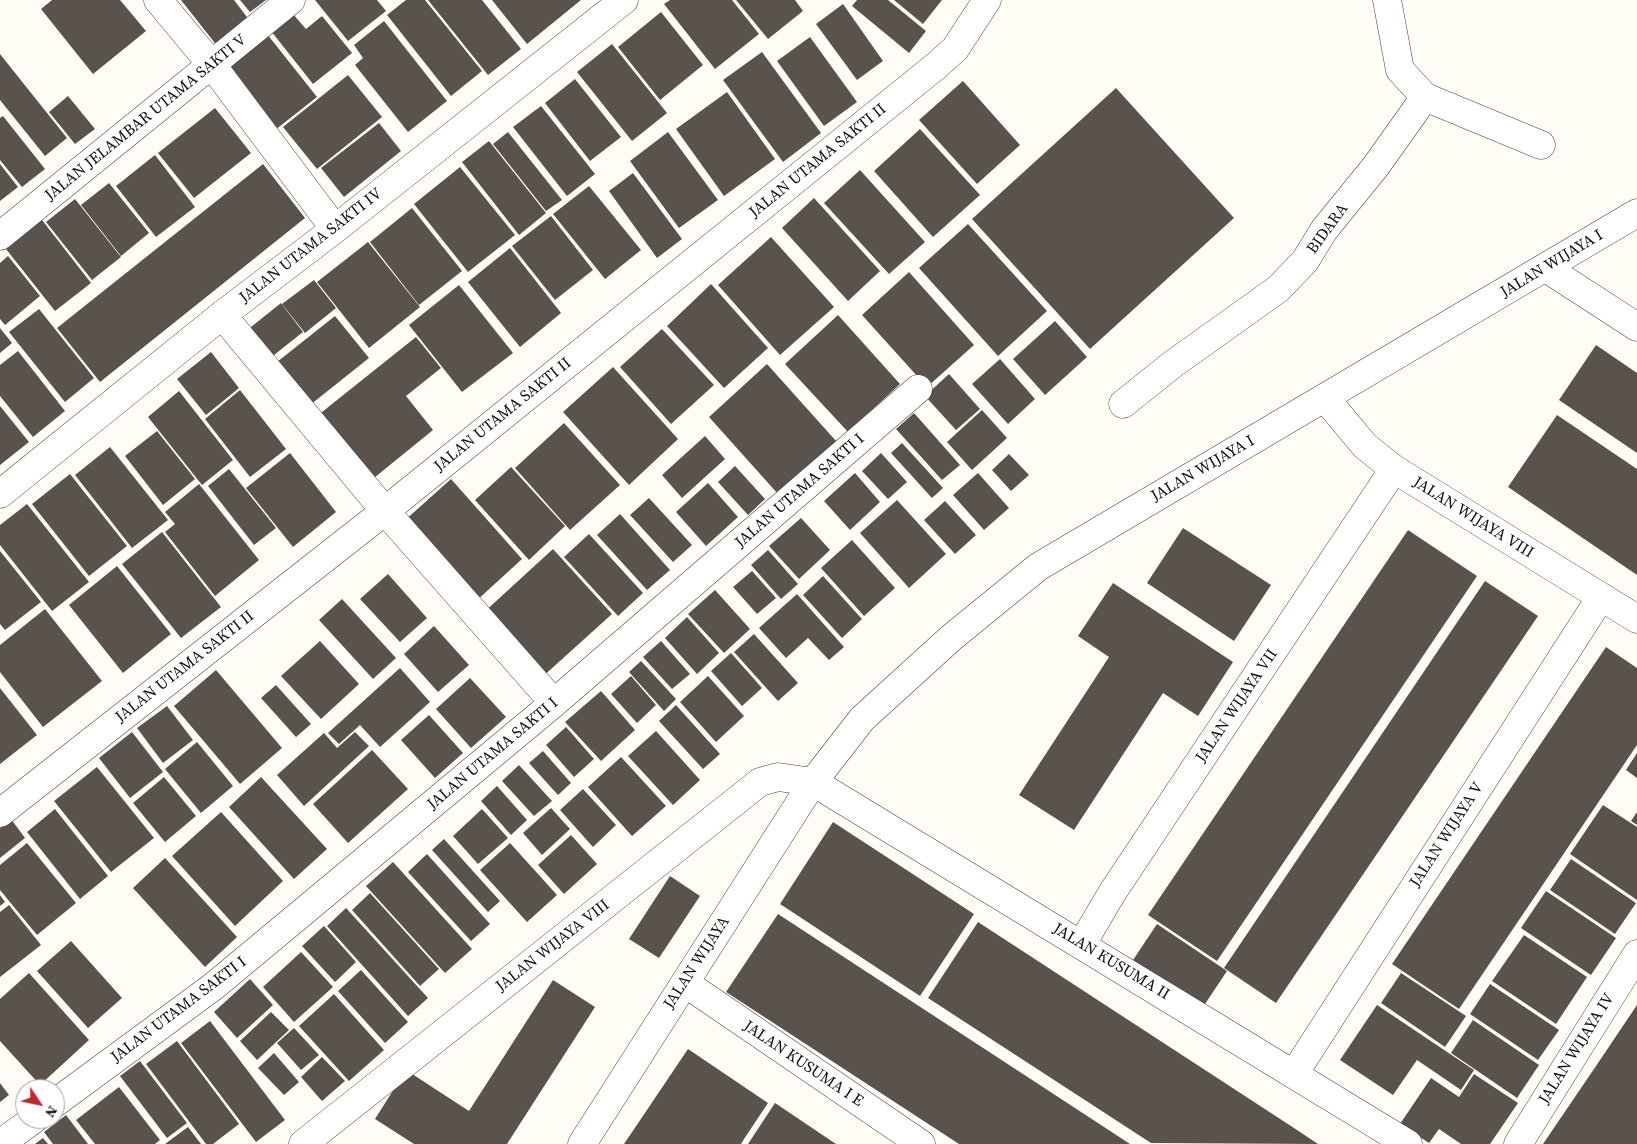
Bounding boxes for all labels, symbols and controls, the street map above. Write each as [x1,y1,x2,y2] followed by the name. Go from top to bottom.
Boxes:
[41,31,251,205] street label: JALAN JELAMBAR UTAMA SAKTI V
[746,100,890,222] street label: JALAN UTAMA SAKTI II
[236,184,386,308] street label: JALAN UTAMA SAKTI IV
[1303,200,1353,258] street label: BIDARA
[1497,226,1607,302] street label: JALAN WIJAYA I
[431,354,575,476] street label: JALAN UTAMA SAKTI II
[732,430,868,552] street label: JALAN UTAMA SAKTI I
[1148,432,1258,506] street label: JALAN WIJAYA I
[1409,473,1537,563] street label: JALAN WIJAYA VIII
[112,607,258,727] street label: JALAN UTAMA SAKTI II
[1192,646,1282,766] street label: JALAN WIJAYA VII
[424,694,562,814] street label: JALAN UTAMA SAKTI I
[1406,779,1488,891] street label: JALAN WIJAYA V
[492,896,614,996] street label: JALAN WIJAYA VIII
[660,913,734,1013] street label: JALAN WIJAYA
[1049,920,1173,1004] street label: JALAN KUSUMA II
[107,953,251,1067] street label: JALAN UTAMA SAKTI I
[1535,990,1619,1108] street label: JALAN WIJAYA IV
[739,1017,867,1111] street label: JALAN KUSUMA I E
[15,1079,65,1129] north arrow
[40,1102,63,1122] text: N

